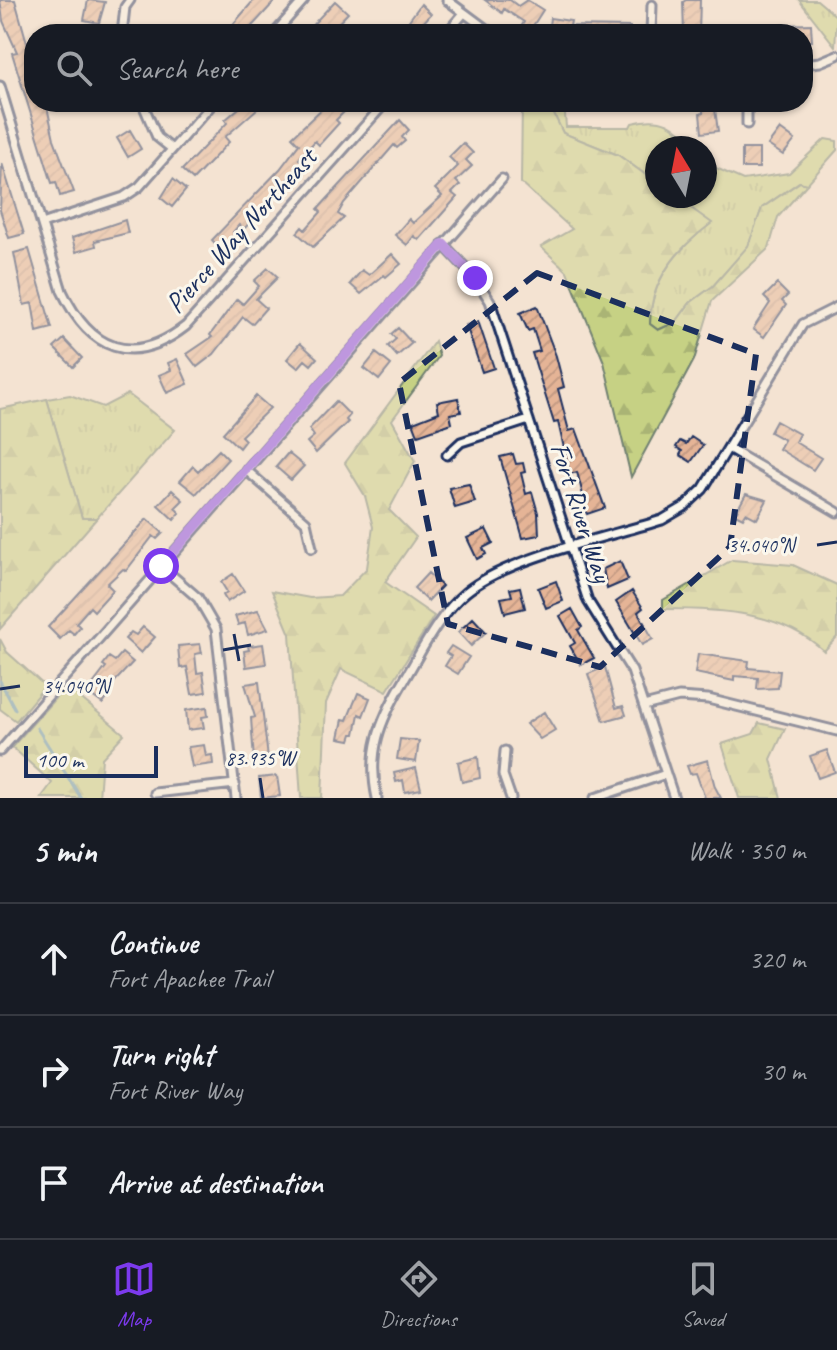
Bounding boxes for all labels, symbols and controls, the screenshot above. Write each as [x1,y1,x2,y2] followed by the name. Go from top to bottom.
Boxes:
[24,24,813,112] search box
[52,46,96,90] icon: search
[116,49,238,87] text: Search here
[645,136,717,208] north arrow
[157,139,325,320] street label: Pierce Way Northeast
[457,260,493,296] route end
[543,438,621,589] street label: Fort River Way
[728,533,797,558] text: 34.040°N
[143,548,179,584] route start
[43,674,112,699] text: 34.040°N
[24,742,158,778] scale bar
[36,746,83,774] text: 100 m
[225,746,298,771] text: 83.935°W
[32,829,97,872] text: 5 min
[688,834,805,867] text: Walk · 350 m
[108,924,198,962] text: Continue
[32,937,76,981] icon: ahead
[749,943,805,976] text: 320 m
[108,962,270,995] text: Fort Apachee Trail
[108,1036,213,1074] text: Turn right
[32,1049,76,1093] icon: right
[761,1055,805,1088] text: 30 m
[108,1074,242,1107] text: Fort River Way
[32,1161,76,1205] icon: arrive
[108,1164,323,1202] text: Arrive at destination
[112,1257,156,1333] tab: Map
[380,1257,457,1333] tab: Directions
[681,1257,725,1333] tab: Saved

